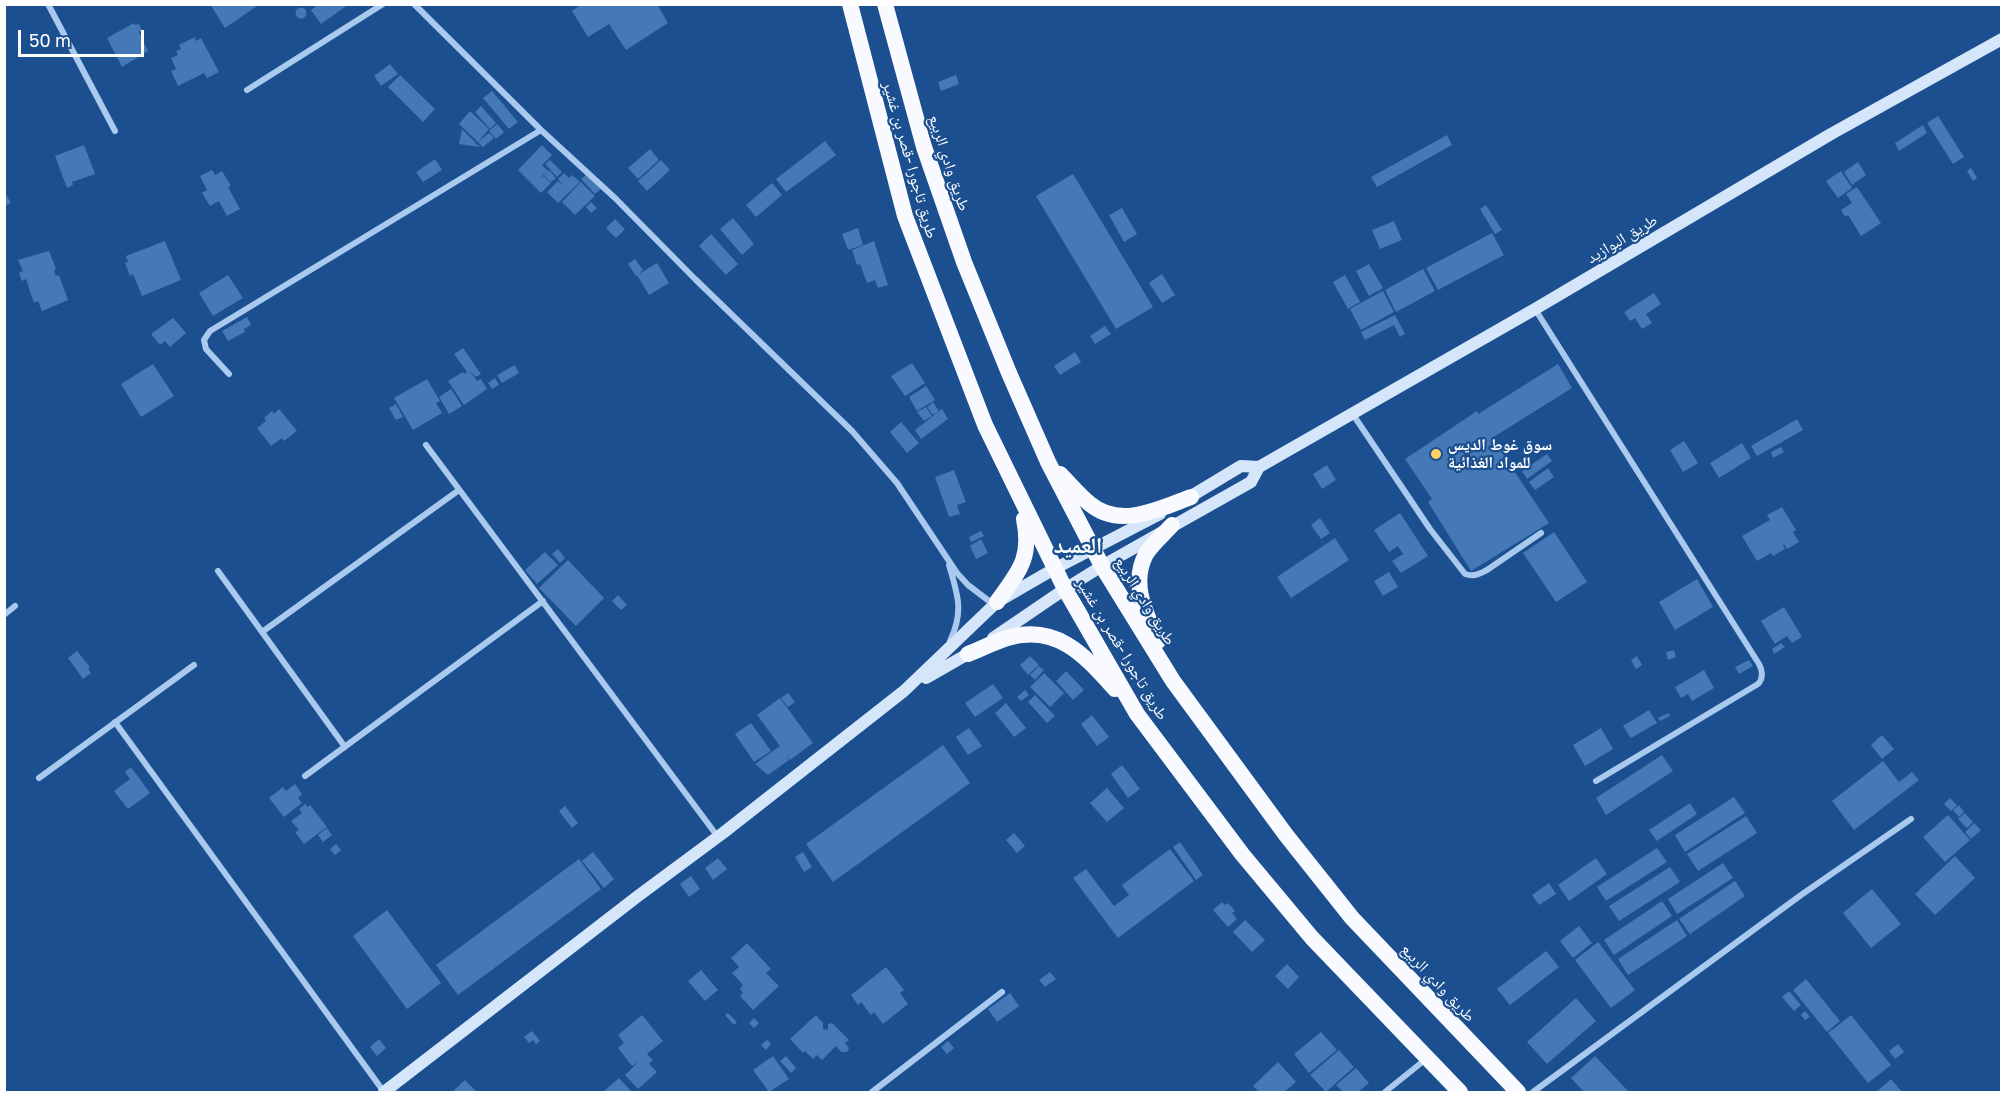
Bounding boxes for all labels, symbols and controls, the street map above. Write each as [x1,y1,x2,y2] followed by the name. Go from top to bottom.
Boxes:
[21,18,147,56] scale bar
[29,29,71,51] text: 50 m
[878,79,942,241] street label: طريق تاجورا -قصر بن غشير
[924,112,974,214] street label: طريق وادي الربيع
[1583,210,1661,268] street label: طريق البوازيد
[1448,435,1552,473] place label: سوق غوط الديس للمواد الغذائية
[1429,447,1443,461] marker: سوق غوط الديس للمواد الغذائية
[1054,533,1102,559] district label: العميد
[1110,553,1180,649] street label: طريق وادي الربيع
[1072,574,1172,724] street label: طريق تاجورا -قصر بن غشير
[1397,940,1479,1026] street label: طريق وادي الربيع

